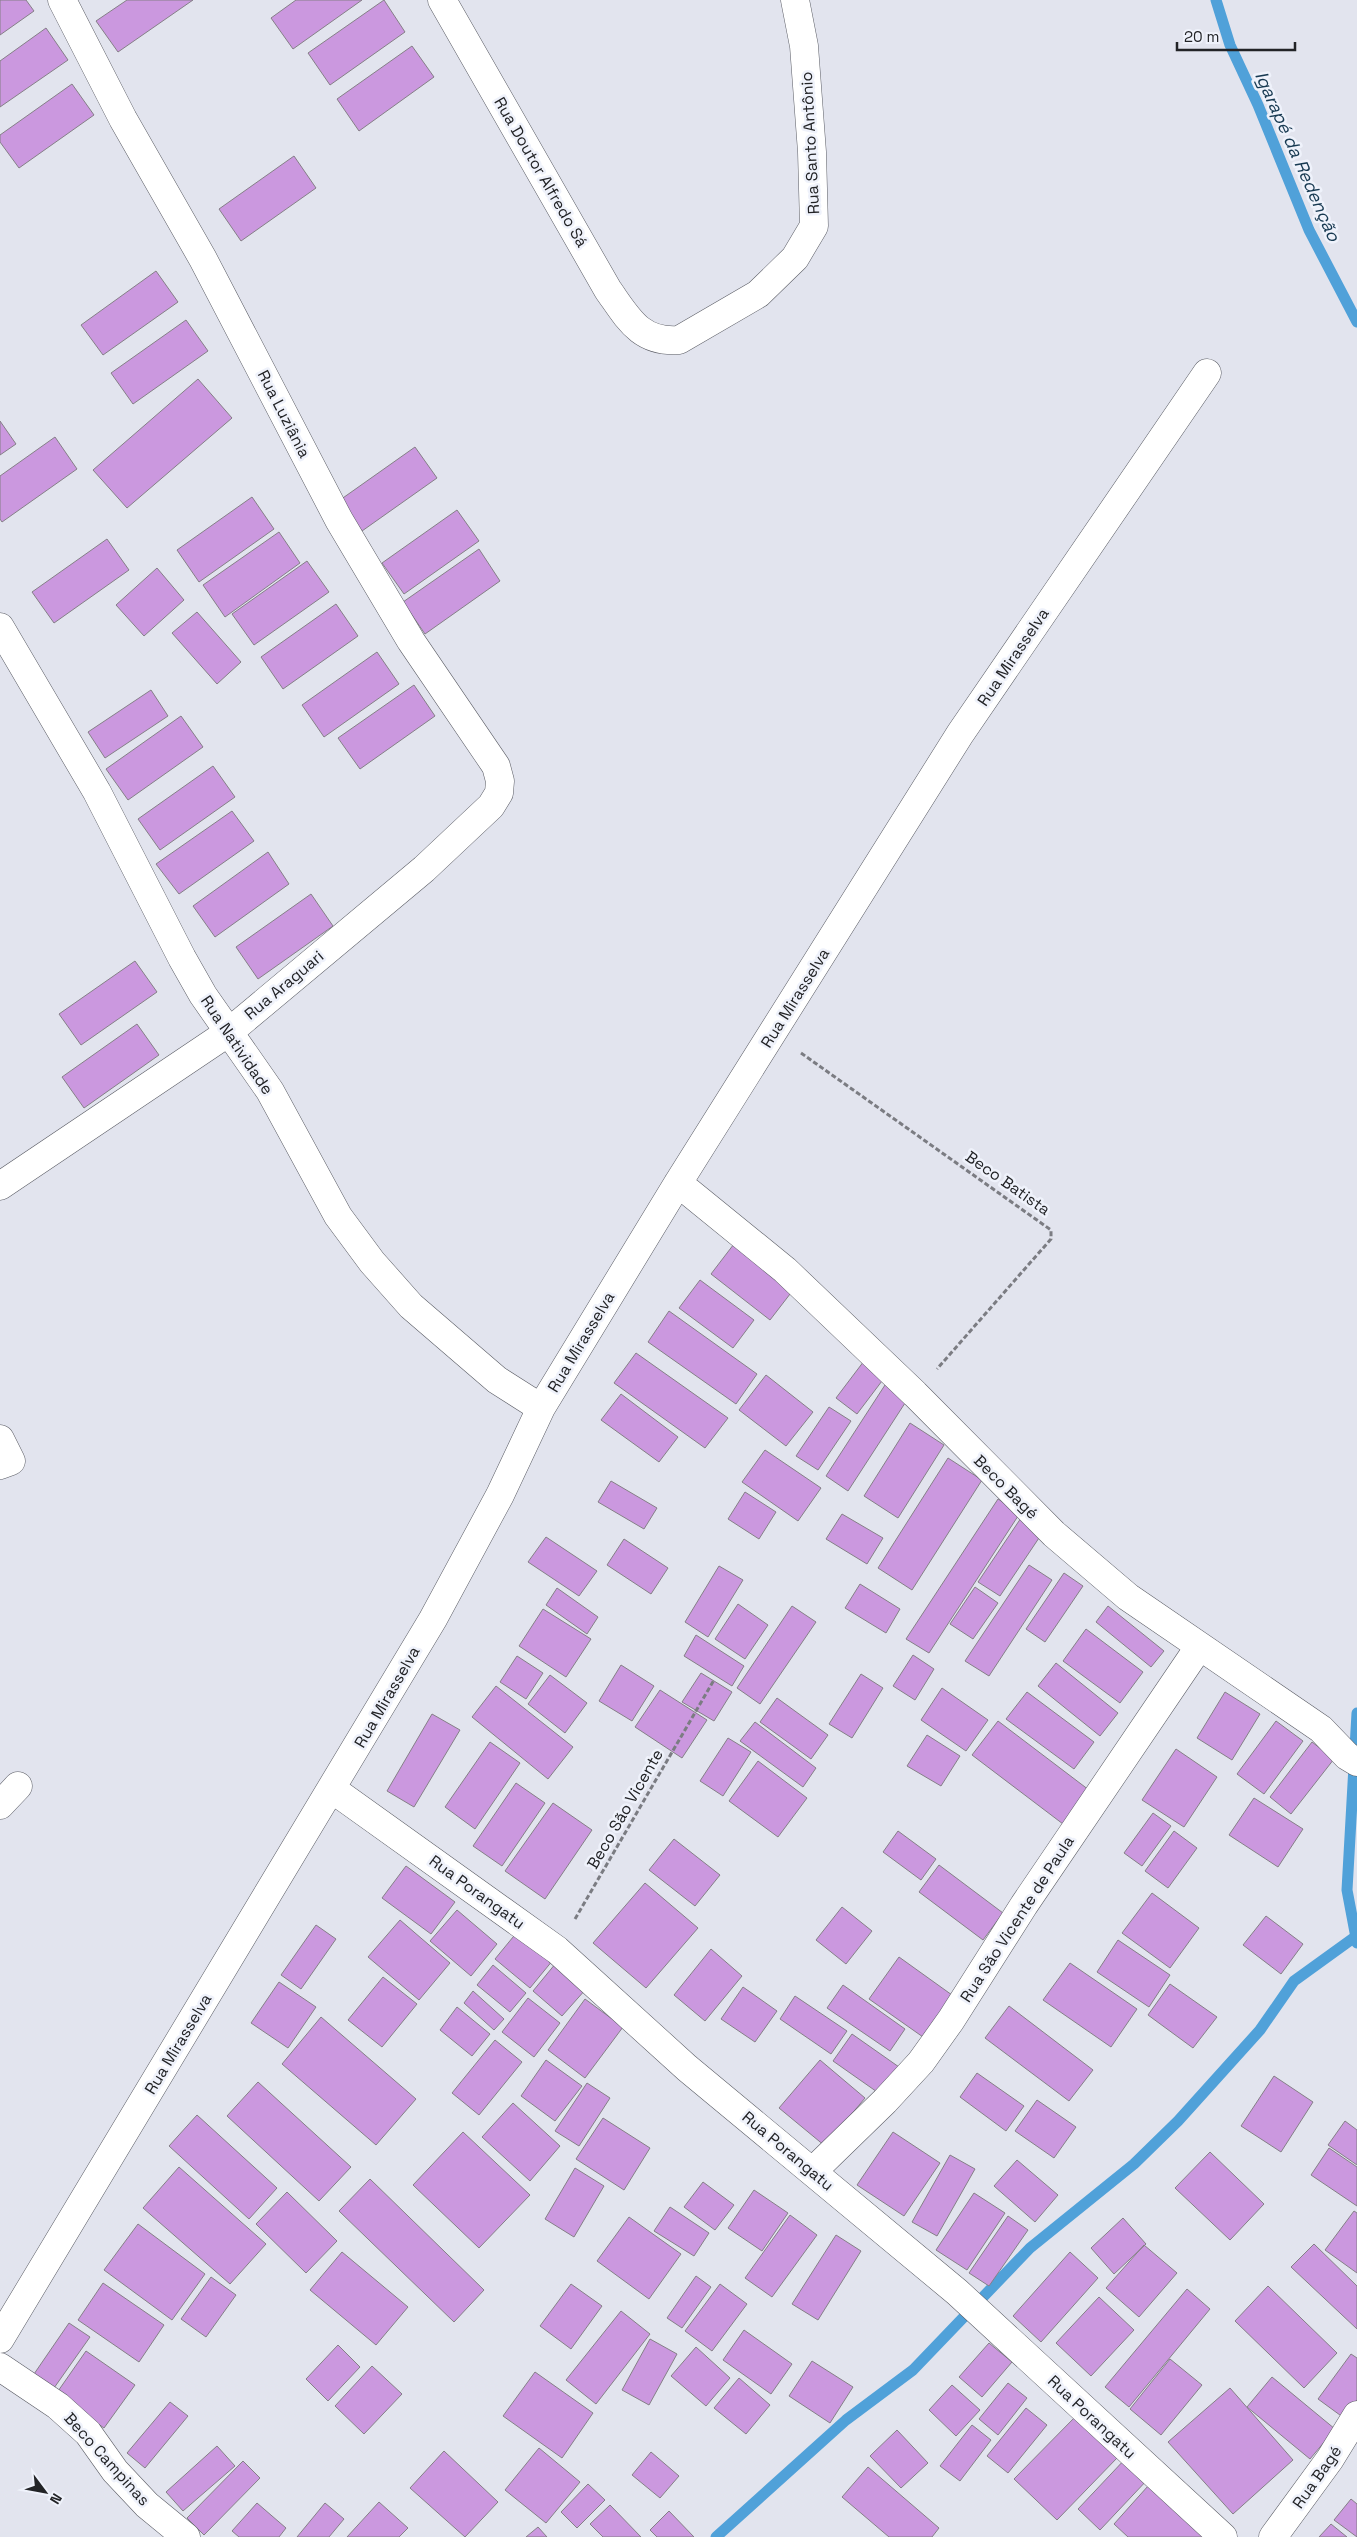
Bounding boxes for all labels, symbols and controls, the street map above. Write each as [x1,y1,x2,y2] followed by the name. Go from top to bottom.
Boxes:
[1177,20,1294,52] scale bar
[1184,27,1219,46] text: 20 m
[1250,67,1346,245] water label: Igarapé da Redenção
[796,71,824,215] street label: Rua Santo Antônio
[489,93,593,251] street label: Rua Doutor Alfredo Sá
[253,366,315,462] street label: Rua Luziânia
[973,604,1053,710] street label: Rua Mirasselva
[756,944,834,1052] street label: Rua Mirasselva
[240,946,328,1024] street label: Rua Araguari
[196,991,278,1099] street label: Rua Natividade
[961,1146,1055,1220] street label: Beco Batista
[543,1288,619,1396] street label: Rua Mirasselva
[969,1450,1043,1524] street label: Beco Bagé
[349,1643,425,1751] street label: Rua Mirasselva
[582,1745,668,1873] street label: Beco São Vicente
[955,1832,1079,2006] street label: Rua São Vicente de Paula
[425,1850,529,1934] street label: Rua Porangatu
[140,1990,216,2098] street label: Rua Mirasselva
[738,2107,838,2195] street label: Rua Porangatu
[1043,2371,1141,2463] street label: Rua Porangatu
[60,2408,154,2510] street label: Beco Campinas
[1288,2441,1346,2513] street label: Rua Bagé
[20,2467,70,2517] north arrow
[46,2490,66,2508] text: N

